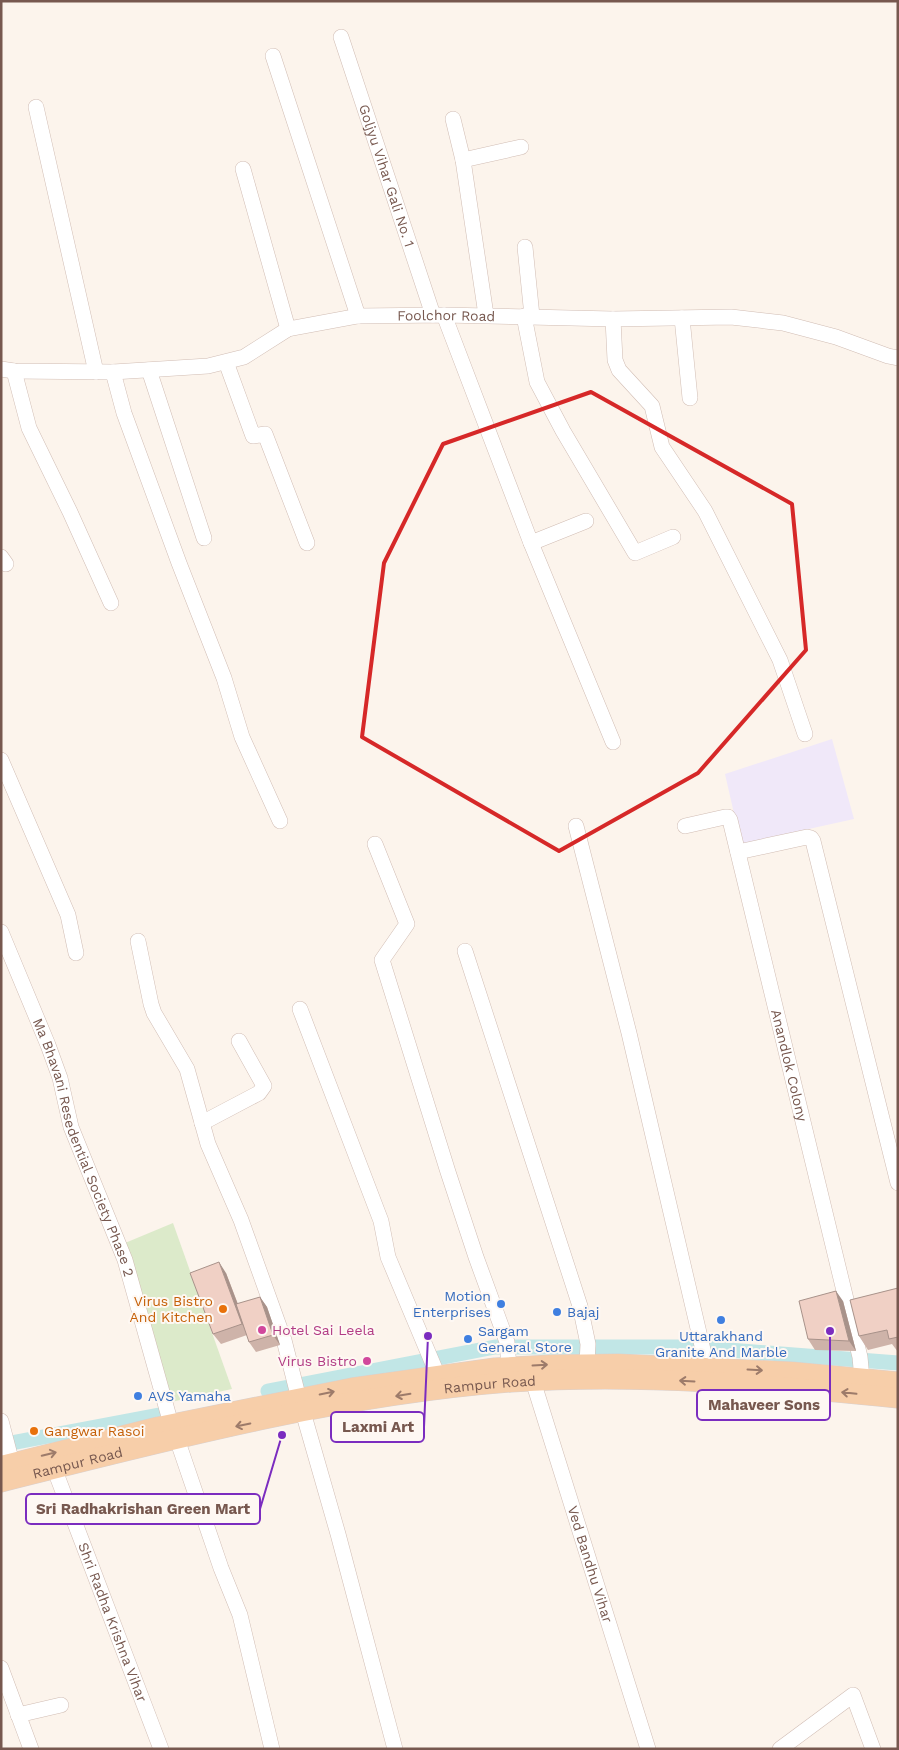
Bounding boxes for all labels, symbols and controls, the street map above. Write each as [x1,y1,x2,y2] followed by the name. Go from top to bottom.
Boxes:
[356,102,418,249] street label: Goljyu Vihar Gali No. 1
[397,307,495,324] street label: Foolchor Road
[768,1008,811,1124] street label: Anandlok Colony
[30,1016,137,1278] street label: Ma Bhavani Resedential Society Phase 2
[413,1288,491,1320] place label: Motion Enterprises
[130,1293,213,1325] place label: Virus Bistro And Kitchen
[495,1298,507,1310] marker: Motion Enterprises
[217,1303,229,1315] marker: Virus Bistro And Kitchen
[567,1304,599,1320] place label: Bajaj
[551,1306,563,1318] marker: Bajaj
[715,1314,727,1326] marker: Uttarakhand Granite And Marble
[272,1322,375,1338] place label: Hotel Sai Leela
[478,1323,572,1355] place label: Sargam General Store
[256,1324,268,1336] marker: Hotel Sai Leela
[655,1328,787,1360] place label: Uttarakhand Granite And Marble
[462,1333,474,1345] marker: Sargam General Store
[278,1353,357,1369] place label: Virus Bistro
[361,1355,373,1367] marker: Virus Bistro
[532,1361,548,1370] one-way arrow
[746,1365,762,1374] one-way arrow
[443,1373,536,1397] street label: Rampur Road
[680,1376,696,1385] one-way arrow
[148,1388,231,1404] place label: AVS Yamaha
[318,1388,334,1397] one-way arrow
[842,1388,858,1398] one-way arrow
[132,1390,144,1402] marker: AVS Yamaha
[395,1390,411,1400] one-way arrow
[697,1390,830,1420] callout: Mahaveer Sons
[708,1396,820,1414] text: Mahaveer Sons
[331,1412,424,1442] callout: Laxmi Art
[342,1418,414,1436] text: Laxmi Art
[236,1421,252,1430] one-way arrow
[44,1423,144,1439] place label: Gangwar Rasoi
[28,1425,40,1437] marker: Gangwar Rasoi
[31,1444,124,1482] street label: Rampur Road
[40,1449,56,1458] one-way arrow
[26,1494,260,1524] callout: Sri Radhakrishan Green Mart
[36,1500,250,1518] text: Sri Radhakrishan Green Mart
[565,1504,616,1625] street label: Ved Bandhu Vihar
[75,1540,150,1704] street label: Shri Radha Krishna Vihar

